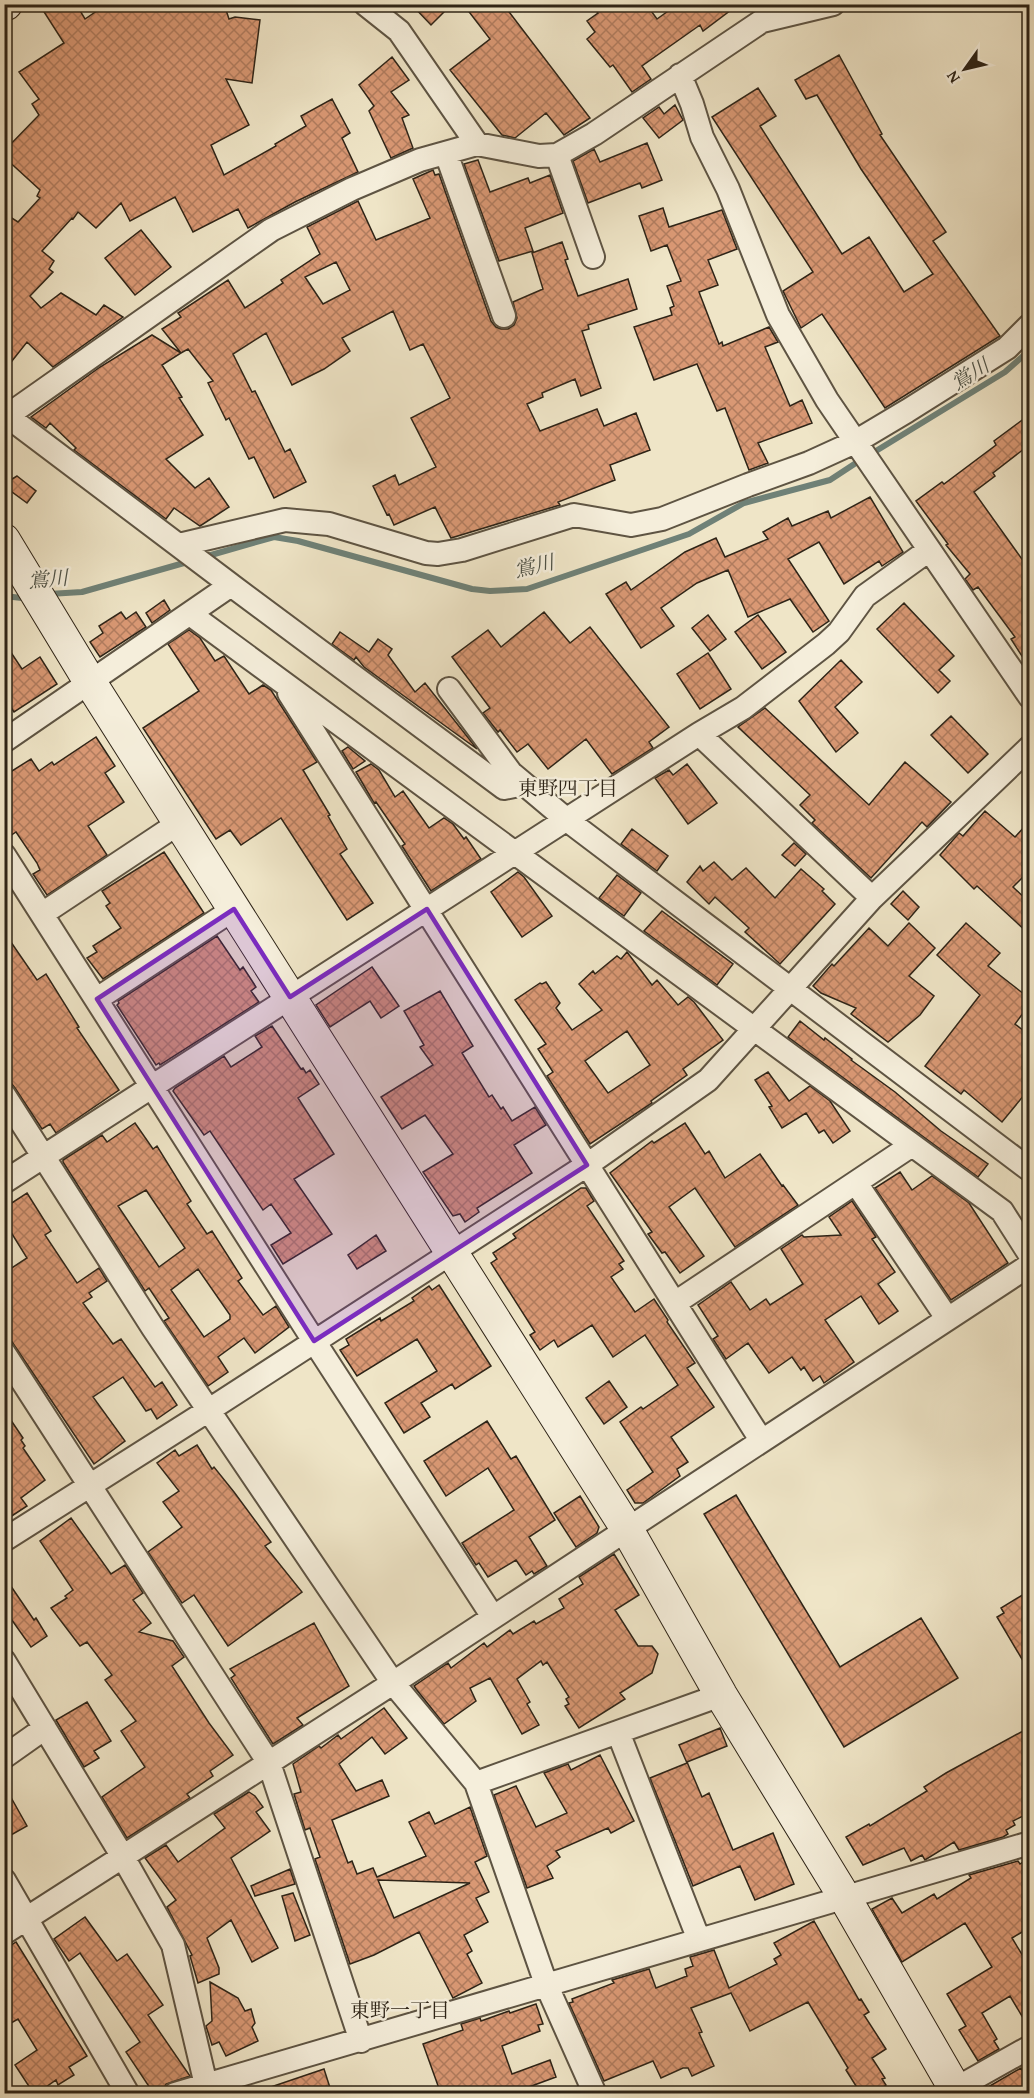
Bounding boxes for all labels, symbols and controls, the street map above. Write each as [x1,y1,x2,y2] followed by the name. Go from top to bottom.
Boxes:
[935,39,995,99] north arrow
[939,66,966,89] text: N
[945,350,996,396] water label: 鴬川
[511,546,559,584] water label: 鴬川
[27,562,71,595] water label: 鴬川
[518,773,618,802] district label: 東野四丁目
[350,1995,450,2024] district label: 東野一丁目

